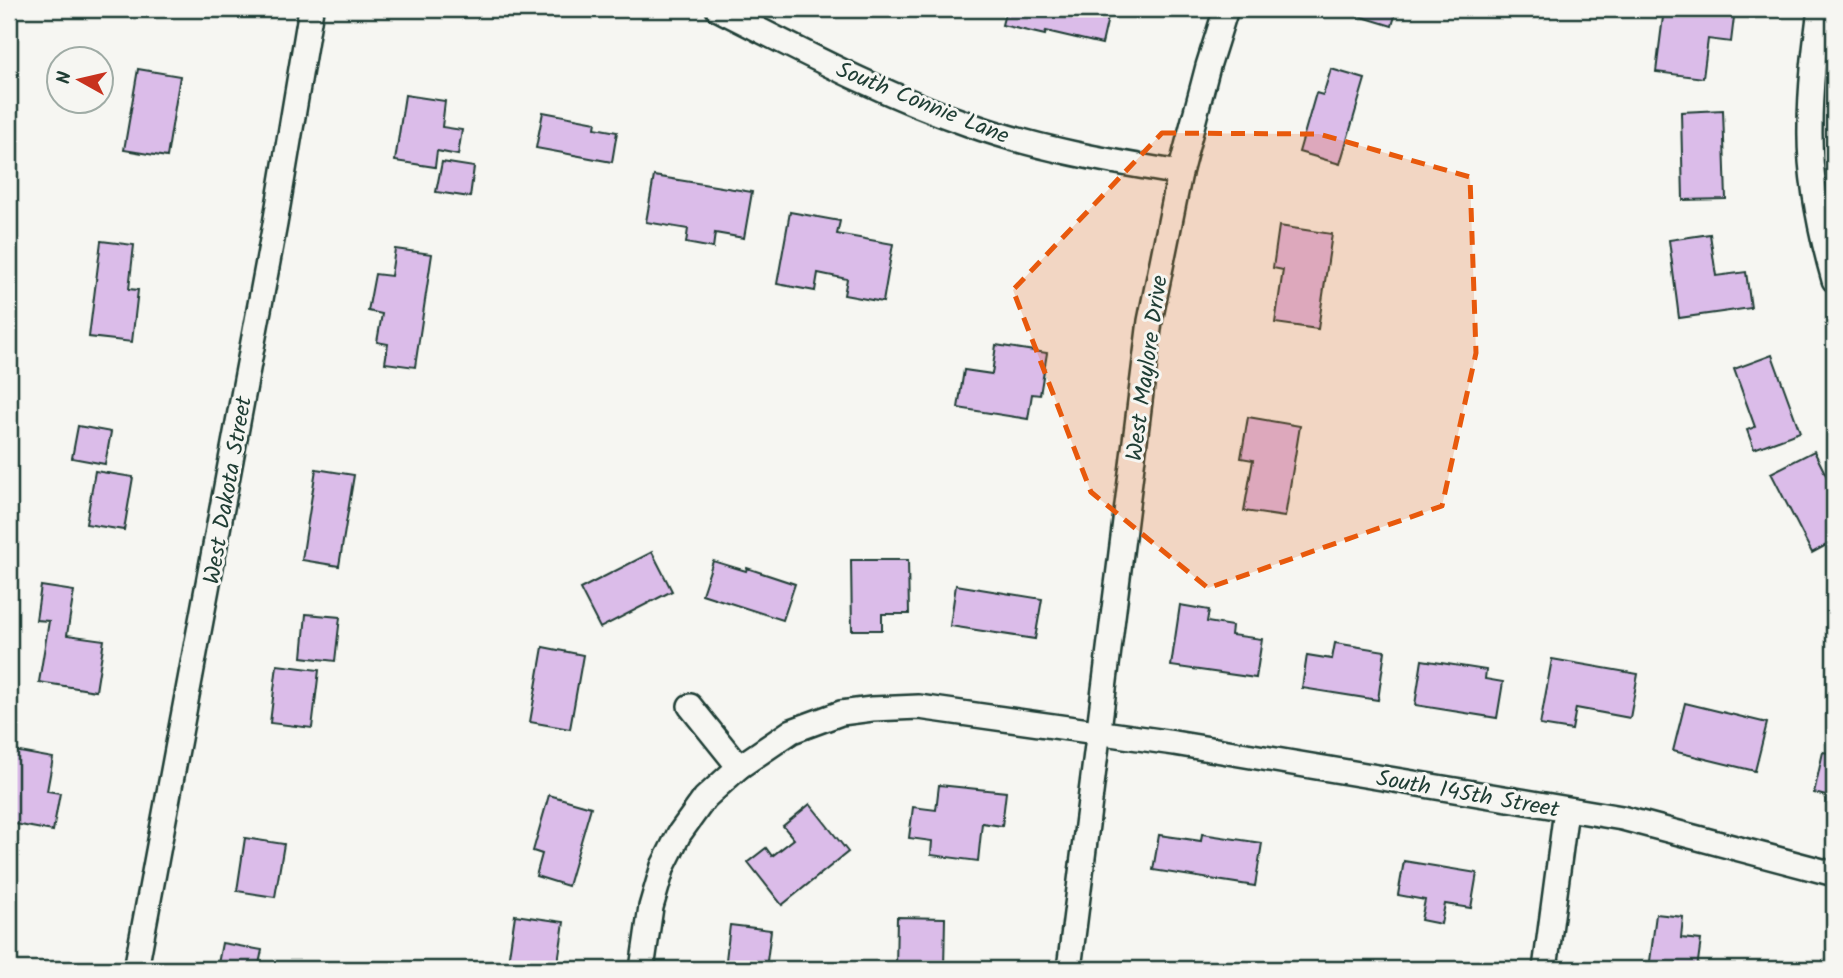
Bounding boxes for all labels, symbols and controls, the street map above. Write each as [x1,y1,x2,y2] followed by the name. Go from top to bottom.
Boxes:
[46,46,116,116] north arrow
[830,53,1014,155] street label: South Connie Lane
[49,70,81,86] text: N
[1117,273,1179,463] street label: West Maylore Drive
[195,392,263,587] street label: West Dakota Street
[1373,761,1563,829] street label: South 145th Street

